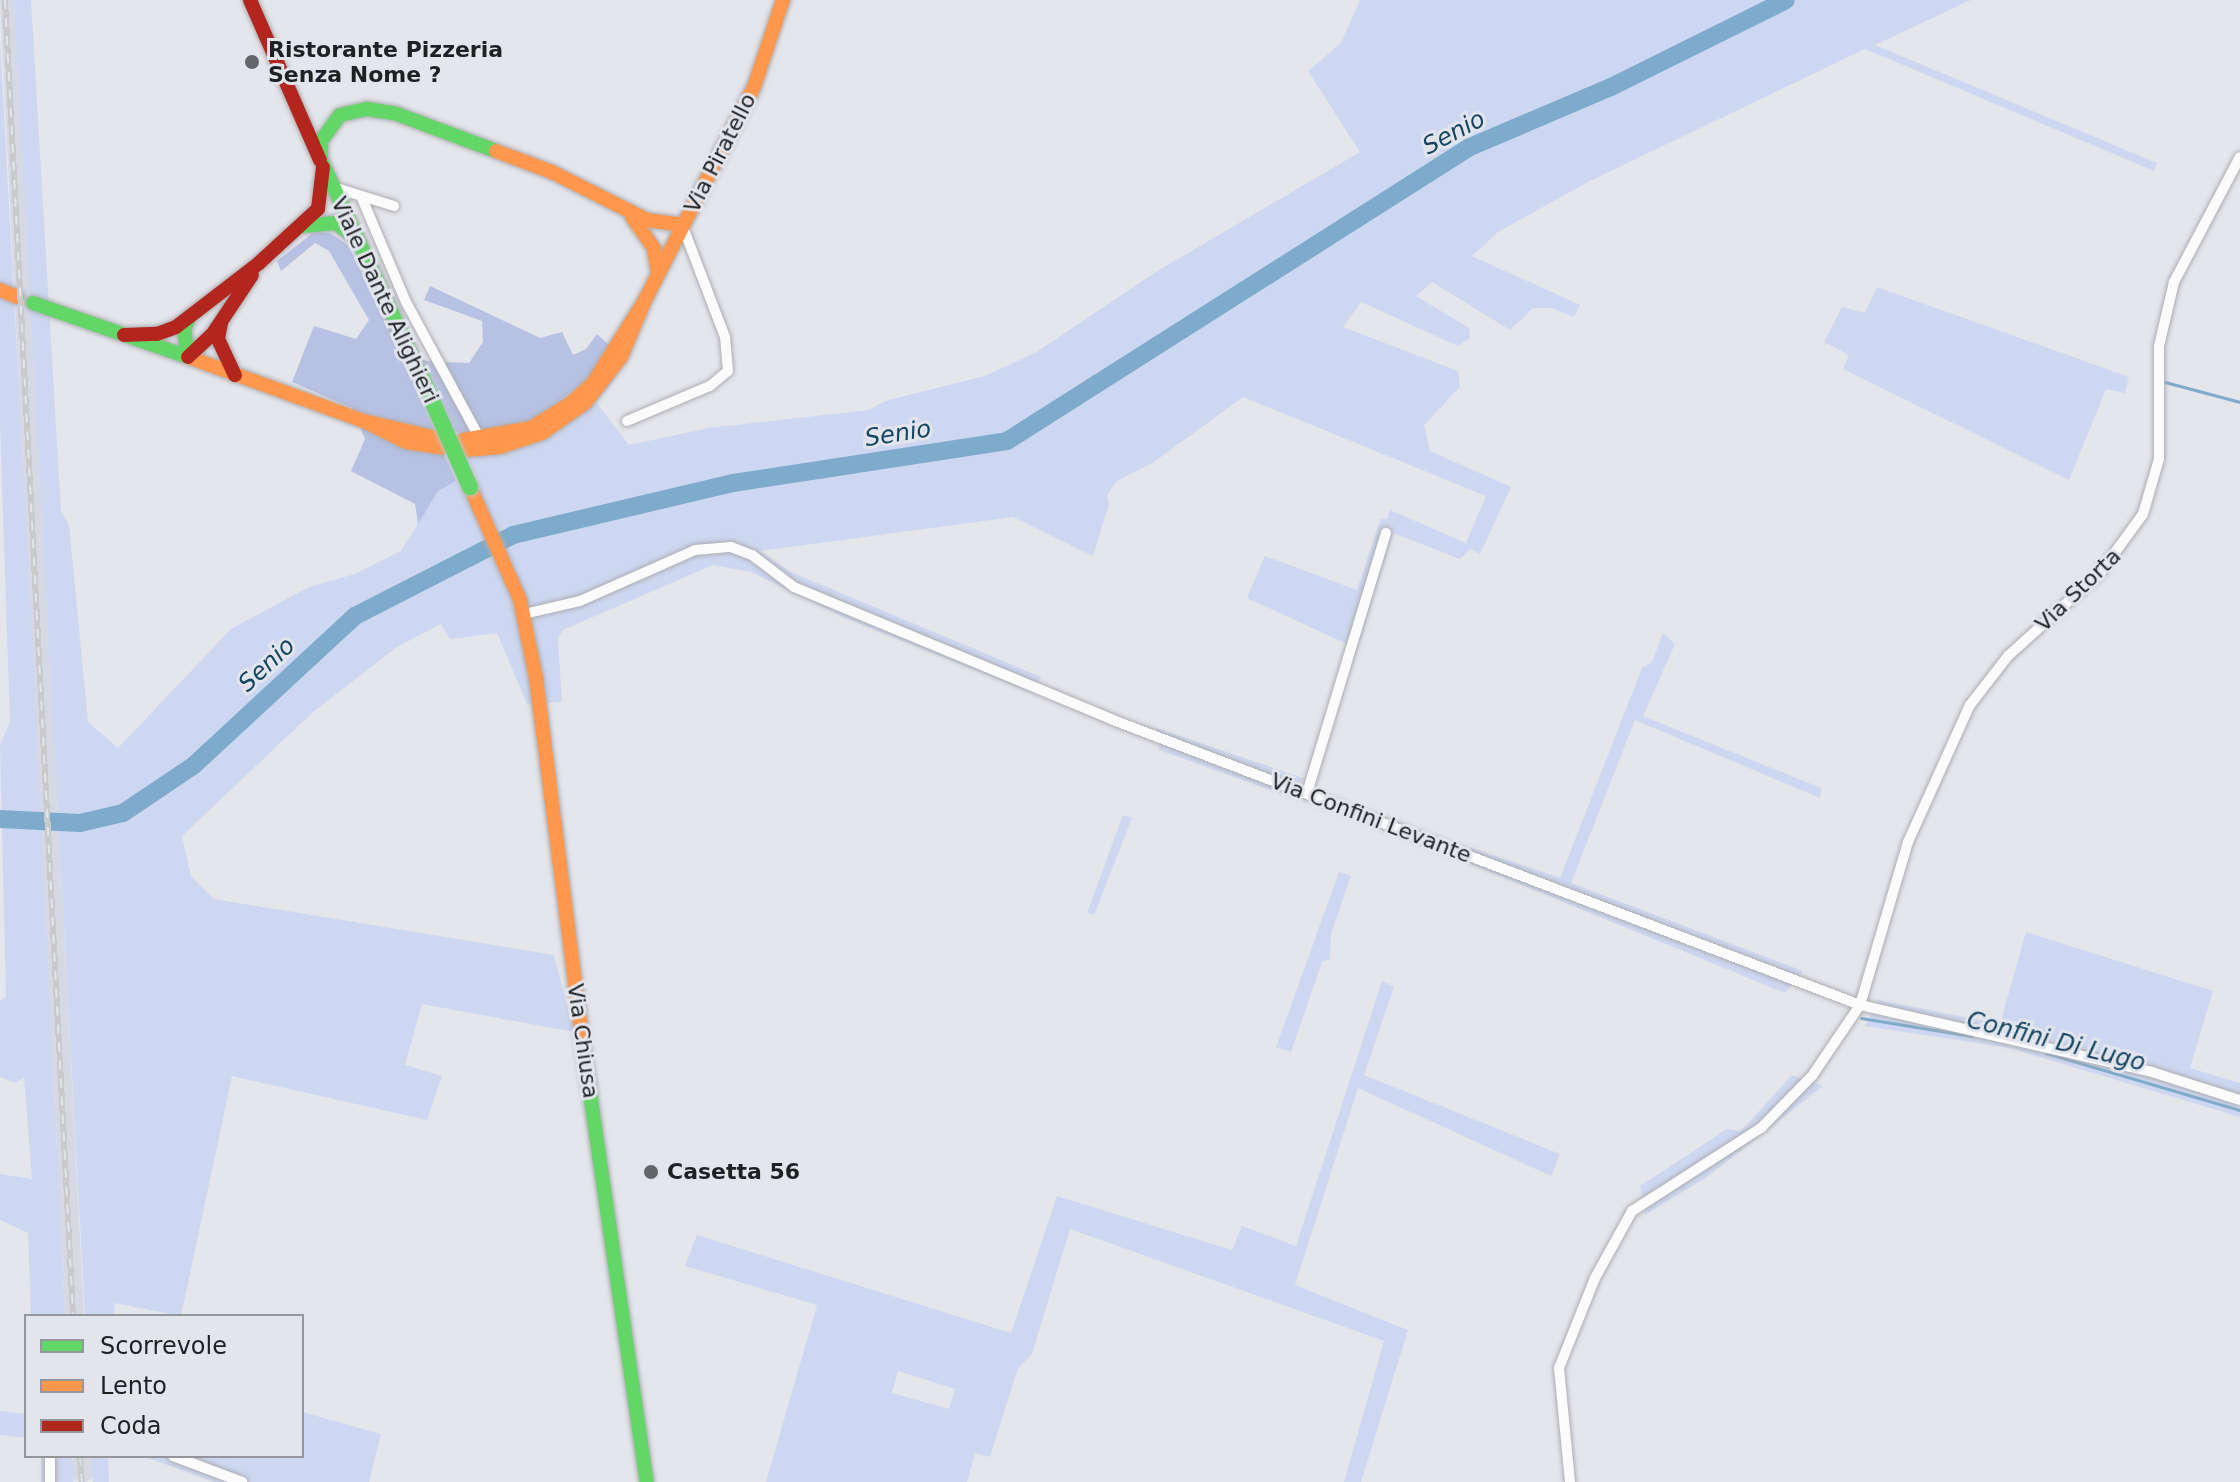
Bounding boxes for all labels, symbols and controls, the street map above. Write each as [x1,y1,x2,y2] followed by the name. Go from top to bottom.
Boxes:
[268,36,503,88] place label: Ristorante Pizzeria Senza Nome ?
[243,53,261,71] marker: Ristorante Pizzeria Senza Nome ?
[679,89,761,217] street label: Via Piratello
[1418,105,1490,161] water label: Senio
[326,193,444,407] street label: Viale Dante Alighieri
[863,415,933,453] water label: Senio
[2030,543,2126,637] street label: Via Storta
[233,632,301,698] water label: Senio
[1267,768,1475,868] street label: Via Confini Levante
[562,982,604,1100] street label: Via Chiusa
[1964,1006,2148,1078] water label: Confini Di Lugo
[667,1159,800,1185] place label: Casetta 56
[642,1163,660,1181] marker: Casetta 56
[24,1314,304,1458] legend
[100,1332,227,1360] text: Scorrevole
[100,1372,167,1400] text: Lento
[100,1412,161,1440] text: Coda

